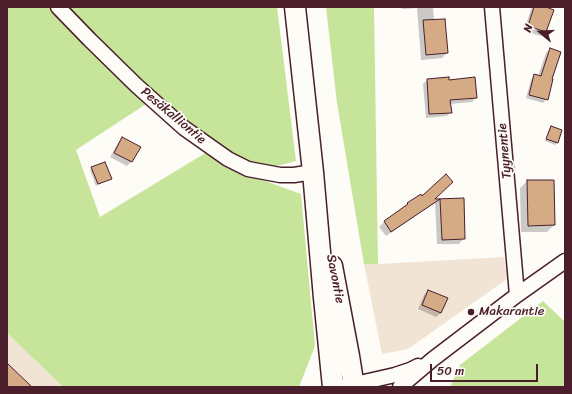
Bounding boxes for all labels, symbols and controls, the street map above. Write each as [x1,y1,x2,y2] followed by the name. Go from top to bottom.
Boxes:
[520,12,560,52] north arrow
[518,22,538,35] text: N
[137,84,209,148] street label: Pesäkalliontie
[495,123,515,179] street label: Tyynentie
[323,253,347,305] street label: Savontie
[479,304,544,320] place label: Makarantie
[466,307,476,317] marker: Makarantie
[432,356,540,382] scale bar
[437,360,464,382] text: 50 m

